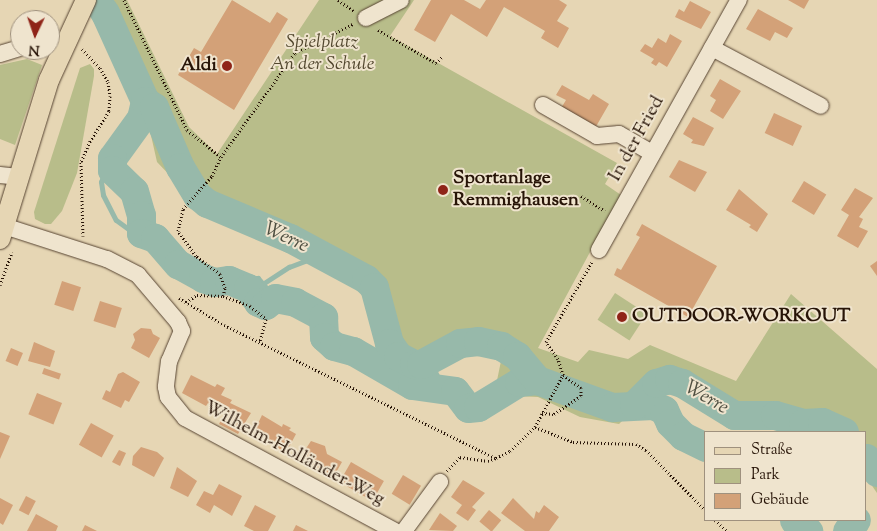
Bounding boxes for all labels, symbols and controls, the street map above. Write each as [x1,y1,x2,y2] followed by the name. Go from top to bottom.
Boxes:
[10,10,60,60] north arrow
[270,32,374,76] park label: Spielplatz An der Schule
[28,39,40,59] text: N
[180,55,217,77] place label: Aldi
[221,60,233,72] marker: Aldi
[604,92,670,186] street label: In der Fried
[453,168,579,212] place label: Sportanlage Remmighausen
[437,184,449,196] marker: Sportanlage Remmighausen
[260,217,312,259] water label: Werre
[632,306,850,328] place label: OUTDOOR-WORKOUT
[616,311,628,323] marker: OUTDOOR-WORKOUT
[680,376,732,420] water label: Werre
[200,397,388,511] street label: Wilhelm-Holländer-Weg
[704,431,867,521] legend
[751,440,793,461] text: Straße
[751,465,780,486] text: Park
[751,490,809,511] text: Gebäude

